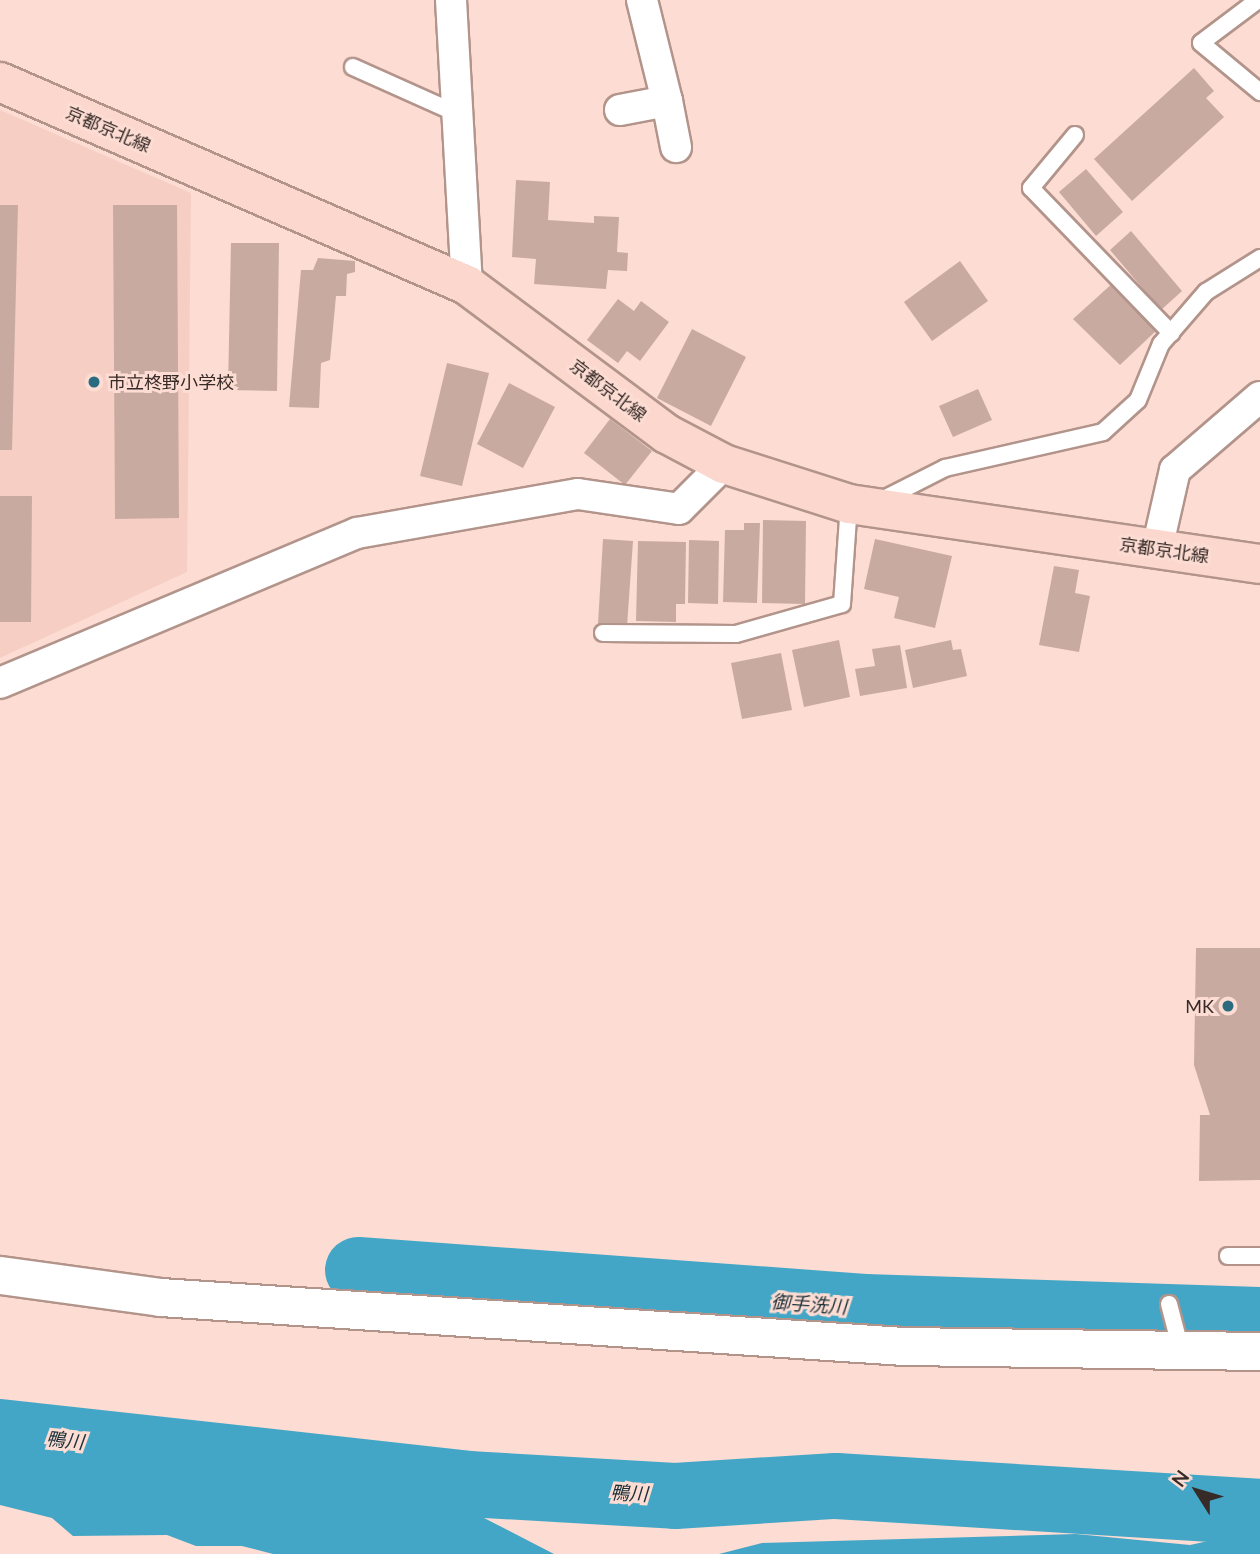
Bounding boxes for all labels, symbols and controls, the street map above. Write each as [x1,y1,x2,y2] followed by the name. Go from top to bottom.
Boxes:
[62,101,154,157] street label: 京都京北線
[566,354,650,426] street label: 京都京北線
[108,371,234,393] place label: 市立柊野小学校
[86,374,102,390] marker: 市立柊野小学校
[1118,533,1210,567] street label: 京都京北線
[1185,995,1214,1017] place label: MK
[1220,998,1236,1014] marker: MK
[770,1290,848,1318] water label: 御手洗川
[45,1427,85,1453] water label: 鴨川
[1162,1456,1232,1526] north arrow
[1166,1465,1193,1491] text: N
[609,1481,649,1505] water label: 鴨川

